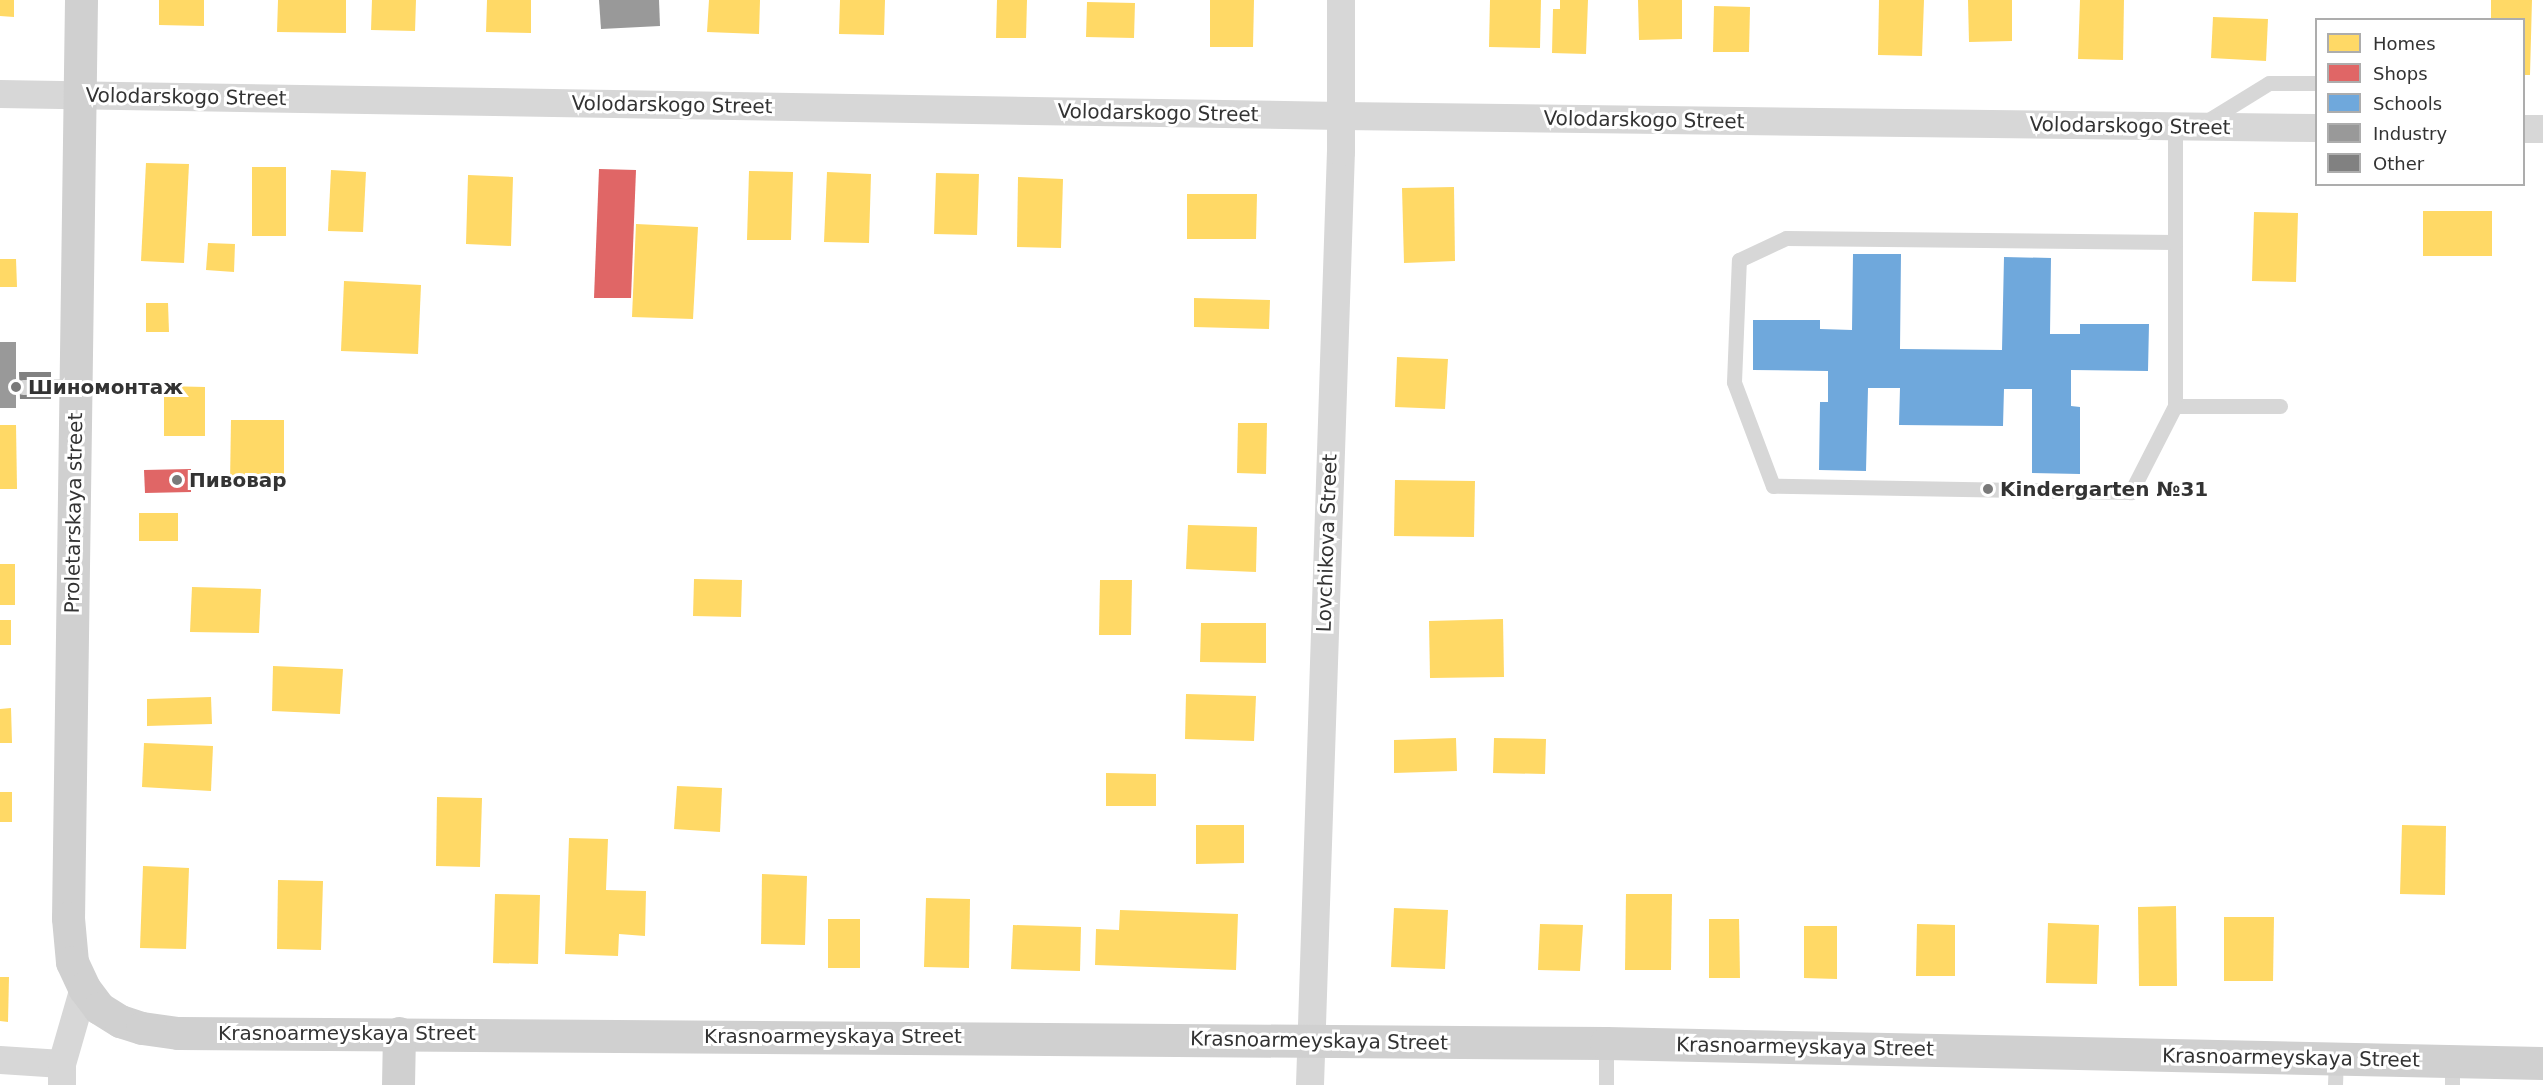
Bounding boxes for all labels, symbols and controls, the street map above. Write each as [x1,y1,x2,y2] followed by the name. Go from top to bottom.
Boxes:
[2315,18,2525,186] legend
[2373,33,2436,54] text: Homes
[2373,63,2428,84] text: Shops
[85,83,287,111] street label: Volodarskogo Street
[571,91,773,119] street label: Volodarskogo Street
[2373,93,2442,114] text: Schools
[1057,99,1259,127] street label: Volodarskogo Street
[1543,106,1745,134] street label: Volodarskogo Street
[2029,112,2231,140] street label: Volodarskogo Street
[2373,123,2447,144] text: Industry
[2373,153,2424,174] text: Other
[28,375,183,399] place label: Шиномонтаж
[9,380,23,394] marker: Шиномонтаж
[60,412,88,614] street label: Proletarskaya street
[1312,453,1342,633] street label: Lovchikova Street
[189,468,287,492] place label: Пивовар
[170,473,184,487] marker: Пивовар
[2000,477,2208,501] place label: Kindergarten №31
[1981,482,1995,496] marker: Kindergarten №31
[218,1021,476,1045] street label: Krasnoarmeyskaya Street
[704,1024,962,1048] street label: Krasnoarmeyskaya Street
[1190,1027,1448,1055] street label: Krasnoarmeyskaya Street
[1676,1033,1934,1061] street label: Krasnoarmeyskaya Street
[2162,1044,2420,1072] street label: Krasnoarmeyskaya Street

